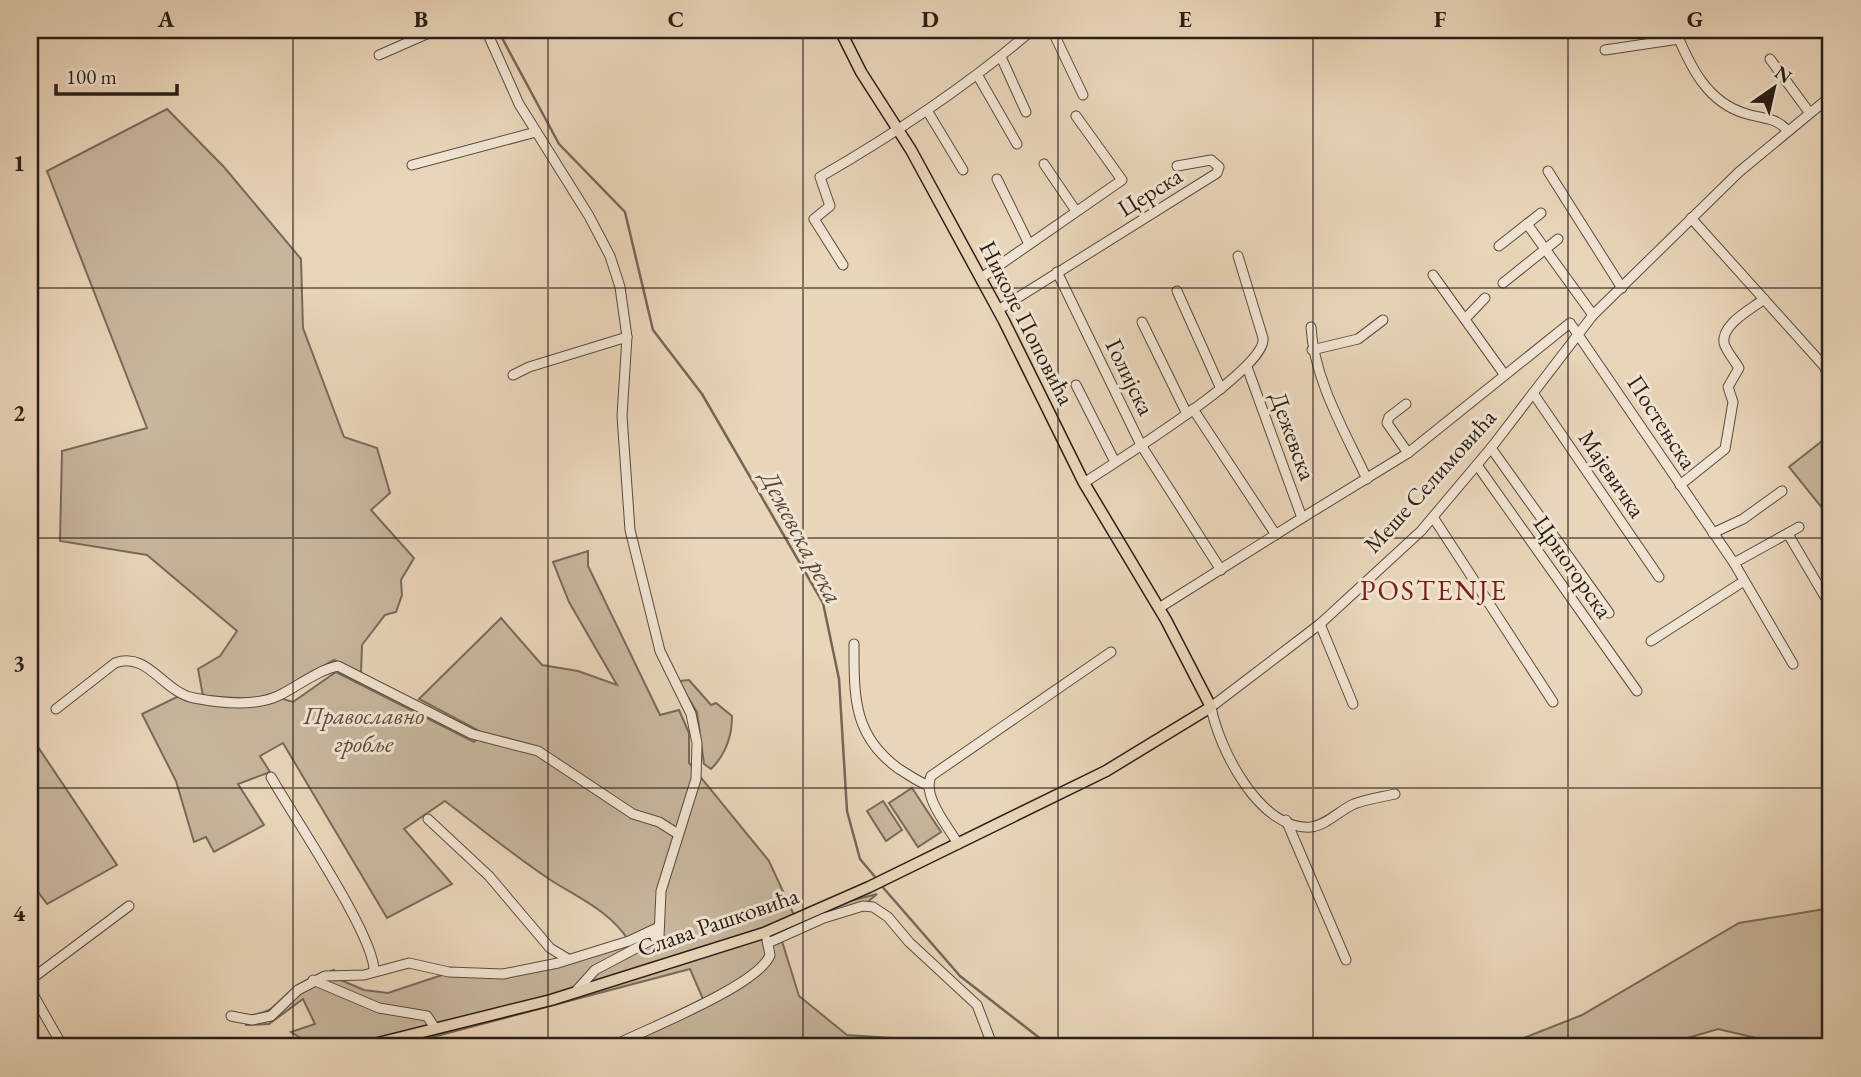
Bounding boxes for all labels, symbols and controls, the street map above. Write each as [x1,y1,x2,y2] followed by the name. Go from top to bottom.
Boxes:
[157,4,175,34] text: A
[414,4,428,34] text: B
[668,4,684,34] text: C
[921,4,939,34] text: D
[1178,4,1192,34] text: E
[1434,4,1447,34] text: F
[1687,4,1703,34] text: G
[56,52,177,96] scale bar
[1738,52,1808,122] north arrow
[1770,60,1797,89] text: N
[66,63,117,90] text: 100 m
[13,148,25,178] text: 1
[1112,160,1188,223] street label: Церска
[973,235,1082,411] street label: Николе Поповића
[1099,333,1162,420] street label: Голијска
[1620,369,1705,475] street label: Постењска
[1263,387,1324,485] street label: Дежевска
[13,398,25,428] text: 2
[1357,402,1503,559] street label: Меше Селимовића
[1572,424,1653,524] street label: Мајевичка
[752,463,851,609] water label: Дежевска река
[1527,509,1620,624] street label: Црногорска
[1360,572,1508,608] district label: POSTENJE
[13,648,25,678] text: 3
[302,700,425,759] park label: Православно гробље
[633,879,803,964] street label: Слава Рашковића
[13,898,26,928] text: 4

